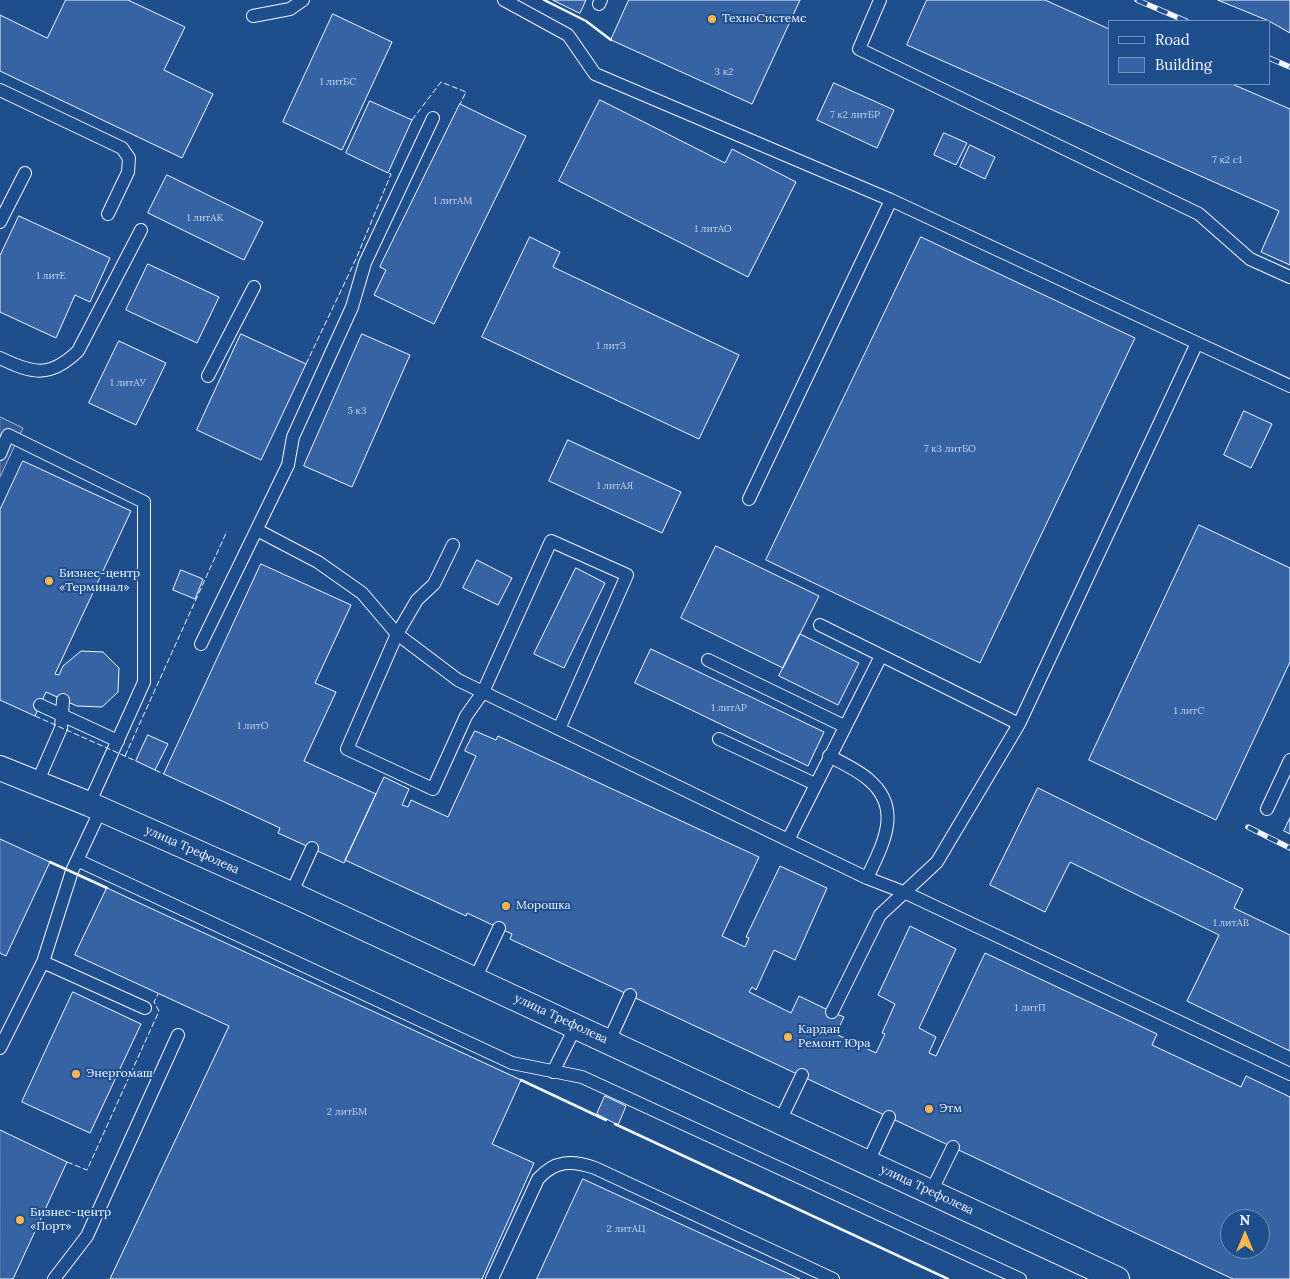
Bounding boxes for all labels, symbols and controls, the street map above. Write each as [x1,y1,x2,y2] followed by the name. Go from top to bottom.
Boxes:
[722,12,806,26] place label: ТехноСистемс
[706,13,718,25] marker: ТехноСистемс
[1108,20,1270,85] legend
[1155,30,1190,49] text: Road
[1155,55,1212,74] text: Building
[715,66,733,78] house number: 3 к2
[320,76,356,88] house number: 1 литБС
[830,109,880,121] house number: 7 к2 литБР
[1212,154,1242,166] house number: 7 к2 с1
[434,195,472,207] house number: 1 литАМ
[187,212,223,224] house number: 1 литАК
[694,223,732,235] house number: 1 литАО
[36,270,66,282] house number: 1 литЕ
[596,340,626,352] house number: 1 литЗ
[110,377,146,389] house number: 1 литАУ
[347,405,367,417] house number: 5 к3
[924,443,976,455] house number: 7 к3 литБО
[597,480,633,492] house number: 1 литАЯ
[59,567,140,595] place label: Бизнес-центр «Терминал»
[43,575,55,587] marker: Бизнес-центр «Терминал»
[711,702,747,714] house number: 1 литАР
[1174,705,1204,717] house number: 1 литС
[237,720,269,732] house number: 1 литО
[143,823,241,877] street label: улица Трефолева
[516,899,571,913] place label: Морошка
[500,900,512,912] marker: Морошка
[1213,917,1249,929] house number: 1 литАВ
[512,991,610,1047] street label: улица Трефолева
[1014,1002,1046,1014] house number: 1 литП
[798,1023,870,1051] place label: Кардан Ремонт Юра
[782,1031,794,1043] marker: Кардан Ремонт Юра
[86,1067,153,1081] place label: Энергомаш
[70,1068,82,1080] marker: Энергомаш
[939,1102,962,1116] place label: Этм
[923,1103,935,1115] marker: Этм
[327,1106,367,1118] house number: 2 литБМ
[878,1162,976,1218] street label: улица Трефолева
[30,1206,111,1234] place label: Бизнес-центр «Порт»
[1220,1209,1270,1259] north arrow
[1240,1211,1250,1229] text: N
[14,1214,26,1226] marker: Бизнес-центр «Порт»
[607,1223,645,1235] house number: 2 литАЦ

